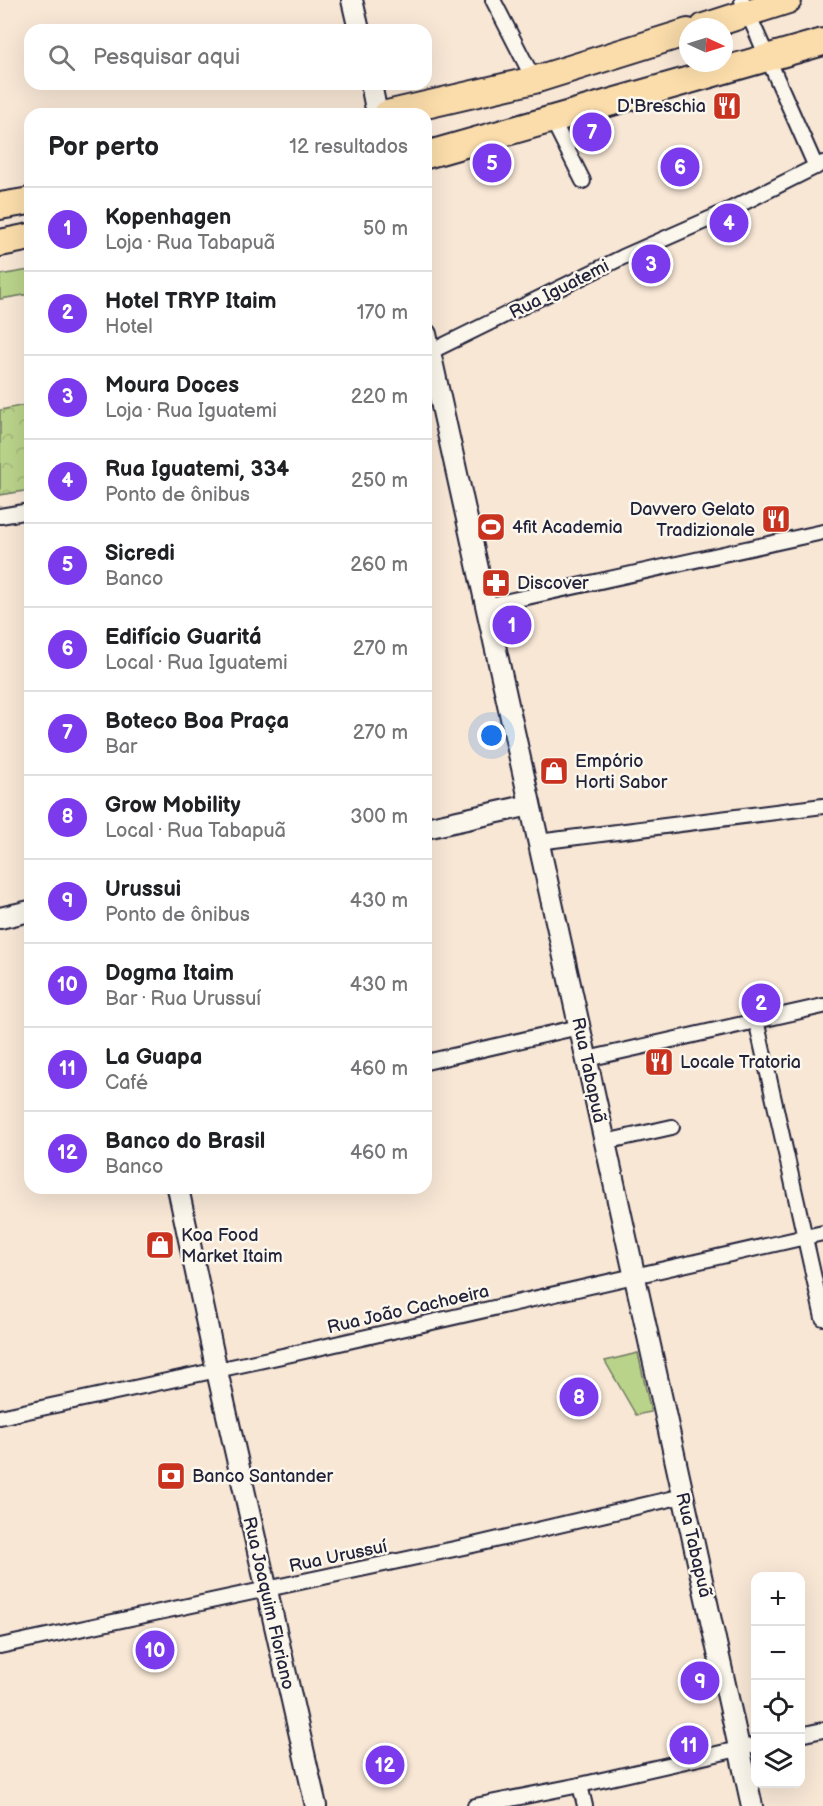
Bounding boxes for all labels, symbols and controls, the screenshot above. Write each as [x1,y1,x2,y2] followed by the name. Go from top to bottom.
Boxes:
[679,18,733,72] north arrow
[24,24,432,90] search box
[45,41,78,74] icon: search
[93,44,240,71] text: Pesquisar aqui
[711,90,743,122] restaurant icon: D'Breschia
[617,96,706,117] place label: D'Breschia
[572,110,612,154] pin: 7
[48,132,159,163] text: Por perto
[289,135,408,159] text: 12 resultados
[472,140,512,186] pin: 5
[660,144,700,190] pin: 6
[710,200,748,246] pin: 4
[105,204,231,231] text: Kopenhagen
[63,217,72,241] text: 1
[363,217,408,241] text: 50 m
[105,231,275,255] text: Loja · Rua Tabapuã
[632,242,670,286] pin: 3
[506,255,612,324] street label: Rua Iguatemi
[105,288,277,315] text: Hotel TRYP Itaim
[62,301,73,325] text: 2
[357,301,408,325] text: 170 m
[105,315,153,339] text: Hotel
[105,372,239,399] text: Moura Doces
[62,385,73,409] text: 3
[351,385,408,409] text: 220 m
[105,399,277,423] text: Loja · Rua Iguatemi
[105,456,289,483] text: Rua Iguatemi, 334
[62,469,73,493] text: 4
[351,469,408,493] text: 250 m
[105,483,250,507] text: Ponto de ônibus
[630,499,755,541] place label: Davvero Gelato Tradizionale
[760,503,792,535] restaurant icon: Davvero Gelato Tradizionale
[475,511,507,543] sports icon: 4fit Academia
[512,517,623,538] place label: 4fit Academia
[105,540,175,567] text: Sicredi
[62,553,73,577] text: 5
[350,553,408,577] text: 260 m
[105,567,163,591] text: Banco
[480,567,512,599] pharmacy icon: Discover
[517,573,589,594] place label: Discover
[492,602,532,648] pin: 1
[105,624,262,651] text: Edifício Guaritá
[61,637,74,661] text: 6
[353,637,408,661] text: 270 m
[105,651,288,675] text: Local · Rua Iguatemi
[105,708,289,735] text: Boteco Boa Praça
[62,721,73,745] text: 7
[353,721,408,745] text: 270 m
[477,721,506,750] your location
[105,735,137,759] text: Bar
[575,751,668,793] place label: Empório Horti Sabor
[538,755,570,787] shop icon: Empório Horti Sabor
[105,792,240,819] text: Grow Mobility
[61,805,74,829] text: 8
[350,805,408,829] text: 300 m
[105,819,286,843] text: Local · Rua Tabapuã
[105,876,181,903] text: Urussui
[62,889,73,913] text: 9
[350,889,408,913] text: 430 m
[105,903,250,927] text: Ponto de ônibus
[105,960,234,987] text: Dogma Itaim
[57,973,78,997] text: 10
[350,973,408,997] text: 430 m
[742,980,780,1026] pin: 2
[105,987,261,1011] text: Bar · Rua Urussuí
[567,1015,610,1125] street label: Rua Tabapuã
[105,1044,202,1071] text: La Guapa
[643,1046,675,1078] restaurant icon: Locale Tratoria
[680,1052,801,1073] place label: Locale Tratoria
[59,1057,76,1081] text: 11
[350,1057,408,1081] text: 460 m
[105,1071,148,1095] text: Café
[105,1128,265,1155] text: Banco do Brasil
[57,1141,78,1165] text: 12
[350,1141,408,1165] text: 460 m
[105,1155,163,1179] text: Banco
[181,1225,283,1267] place label: Koa Food Market Itaim
[144,1229,176,1261] shop icon: Koa Food Market Itaim
[325,1281,491,1338] street label: Rua João Cachoeira
[560,1374,598,1420] pin: 8
[155,1460,187,1492] bank icon: Banco Santander
[192,1466,334,1487] place label: Banco Santander
[671,1490,716,1600] street label: Rua Tabapuã
[238,1515,299,1692] street label: Rua Joaquim Floriano
[287,1536,390,1577] street label: Rua Urussuí
[751,1572,805,1788] map controls
[751,1572,805,1626] button: +
[751,1626,805,1680] button: −
[136,1628,174,1672] pin: 10
[680,1658,720,1704] pin: 9
[751,1680,805,1734] button: locate
[670,1722,708,1768] pin: 11
[751,1734,805,1788] button: layers
[366,1742,404,1788] pin: 12

